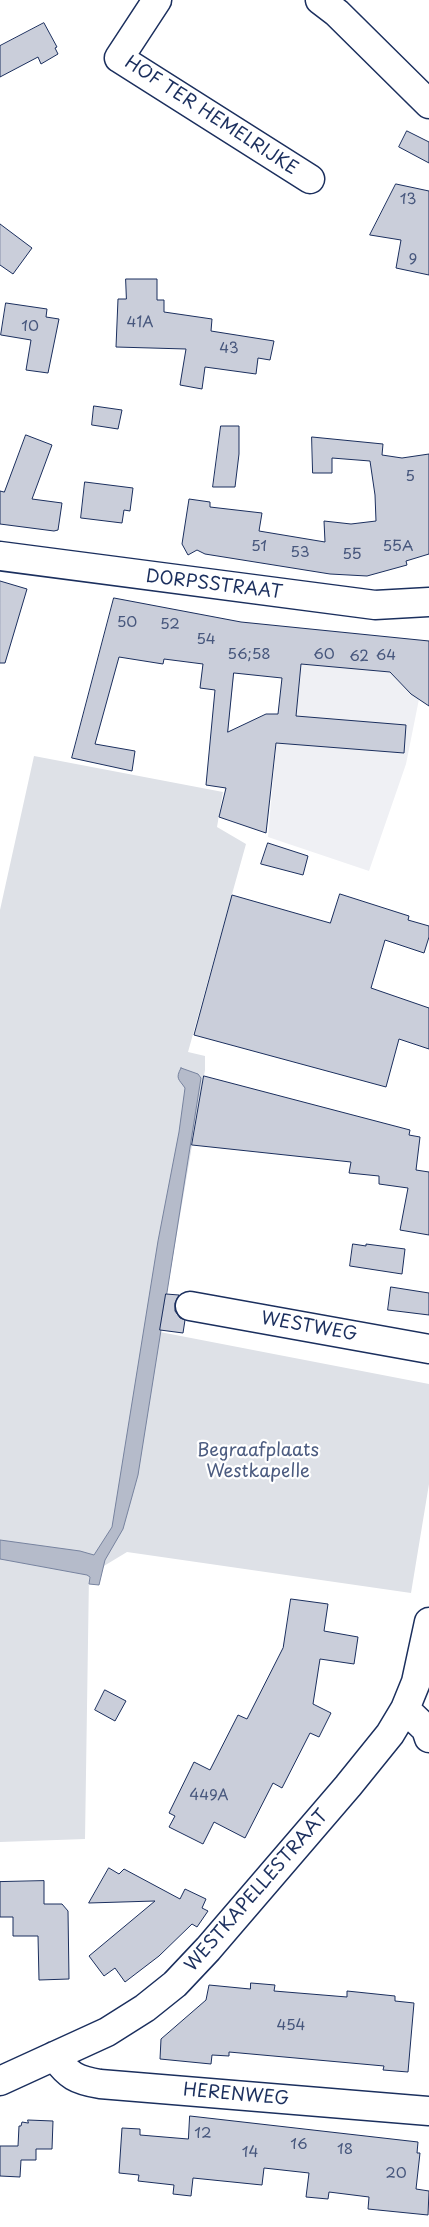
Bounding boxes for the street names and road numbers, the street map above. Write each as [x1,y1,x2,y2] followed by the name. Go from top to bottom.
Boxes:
[120,52,302,180] street label: HOF TER HEMELRIJKE
[144,566,284,604] street label: DORPSSTRAAT
[259,1308,359,1346] street label: WESTWEG
[181,1806,333,1976] street label: WESTKAPELLESTRAAT
[182,2080,290,2110] street label: HERENWEG

